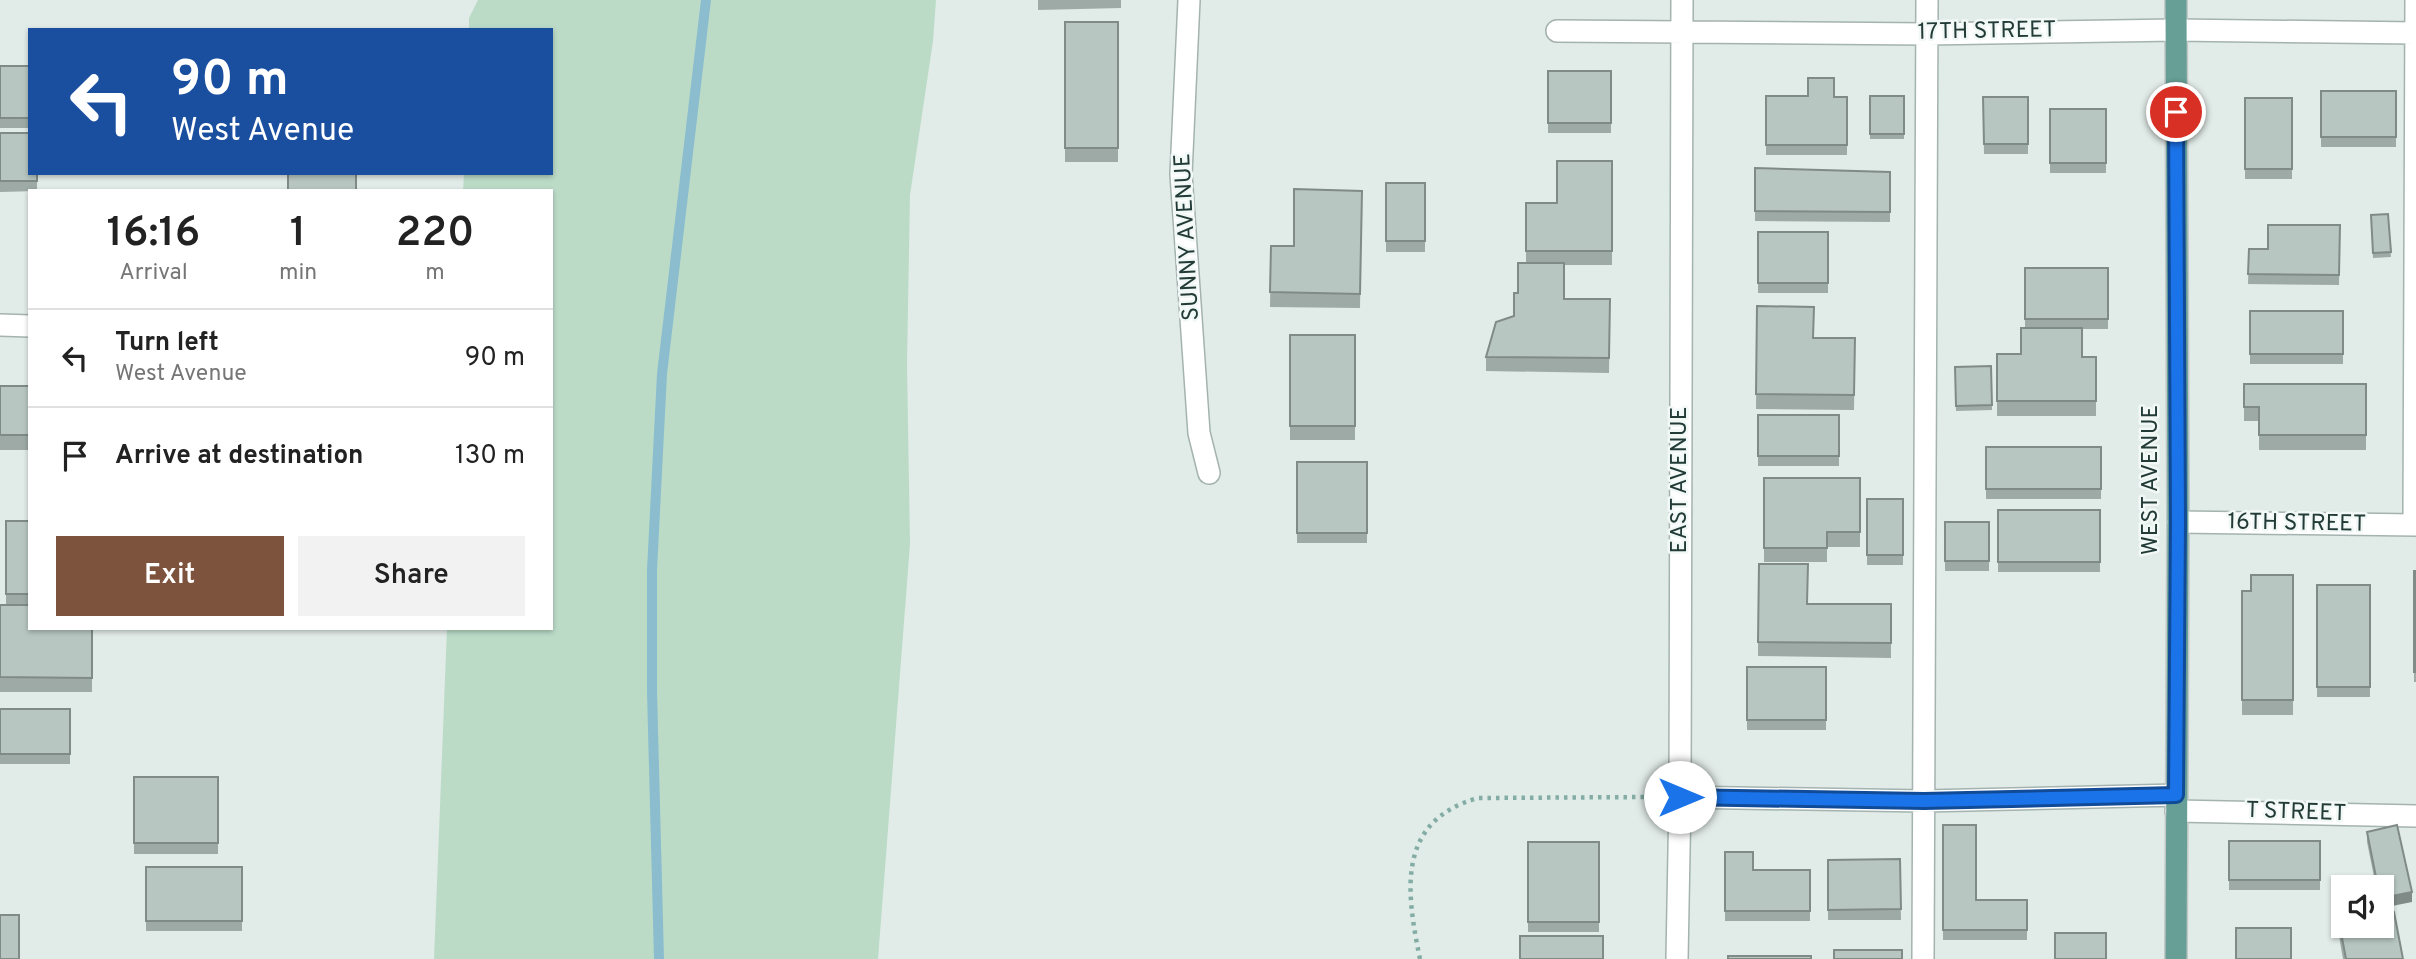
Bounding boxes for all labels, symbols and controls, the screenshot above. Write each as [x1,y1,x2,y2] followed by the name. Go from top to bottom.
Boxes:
[1917,16,2057,48] street label: 17TH STREET
[171,51,289,113] text: 90 m
[56,56,147,147] icon: left
[2146,82,2206,142] pin
[2157,93,2195,131] icon: arrive
[171,112,354,152] text: West Avenue
[1169,153,1207,321] street label: SUNNY AVENUE
[107,208,200,261] text: 16:16
[290,208,306,261] text: 1
[396,208,474,261] text: 220
[119,259,188,288] text: Arrival
[279,259,317,288] text: min
[425,259,445,288] text: m
[115,327,219,360] text: Turn left
[56,339,94,377] icon: left
[465,342,525,375] text: 90 m
[115,360,247,389] text: West Avenue
[2137,405,2166,555] street label: WEST AVENUE
[1666,407,1695,553] street label: EAST AVENUE
[56,437,94,475] icon: arrive
[115,440,363,473] text: Arrive at destination
[455,440,525,473] text: 130 m
[2227,508,2367,540] street label: 16TH STREET
[56,536,284,616] button: Exit
[298,536,525,616] button: Share
[1643,760,1717,834] position arrow
[2245,797,2347,829] street label: T STREET
[2331,875,2394,938] map controls
[2331,875,2394,938] button: sound

